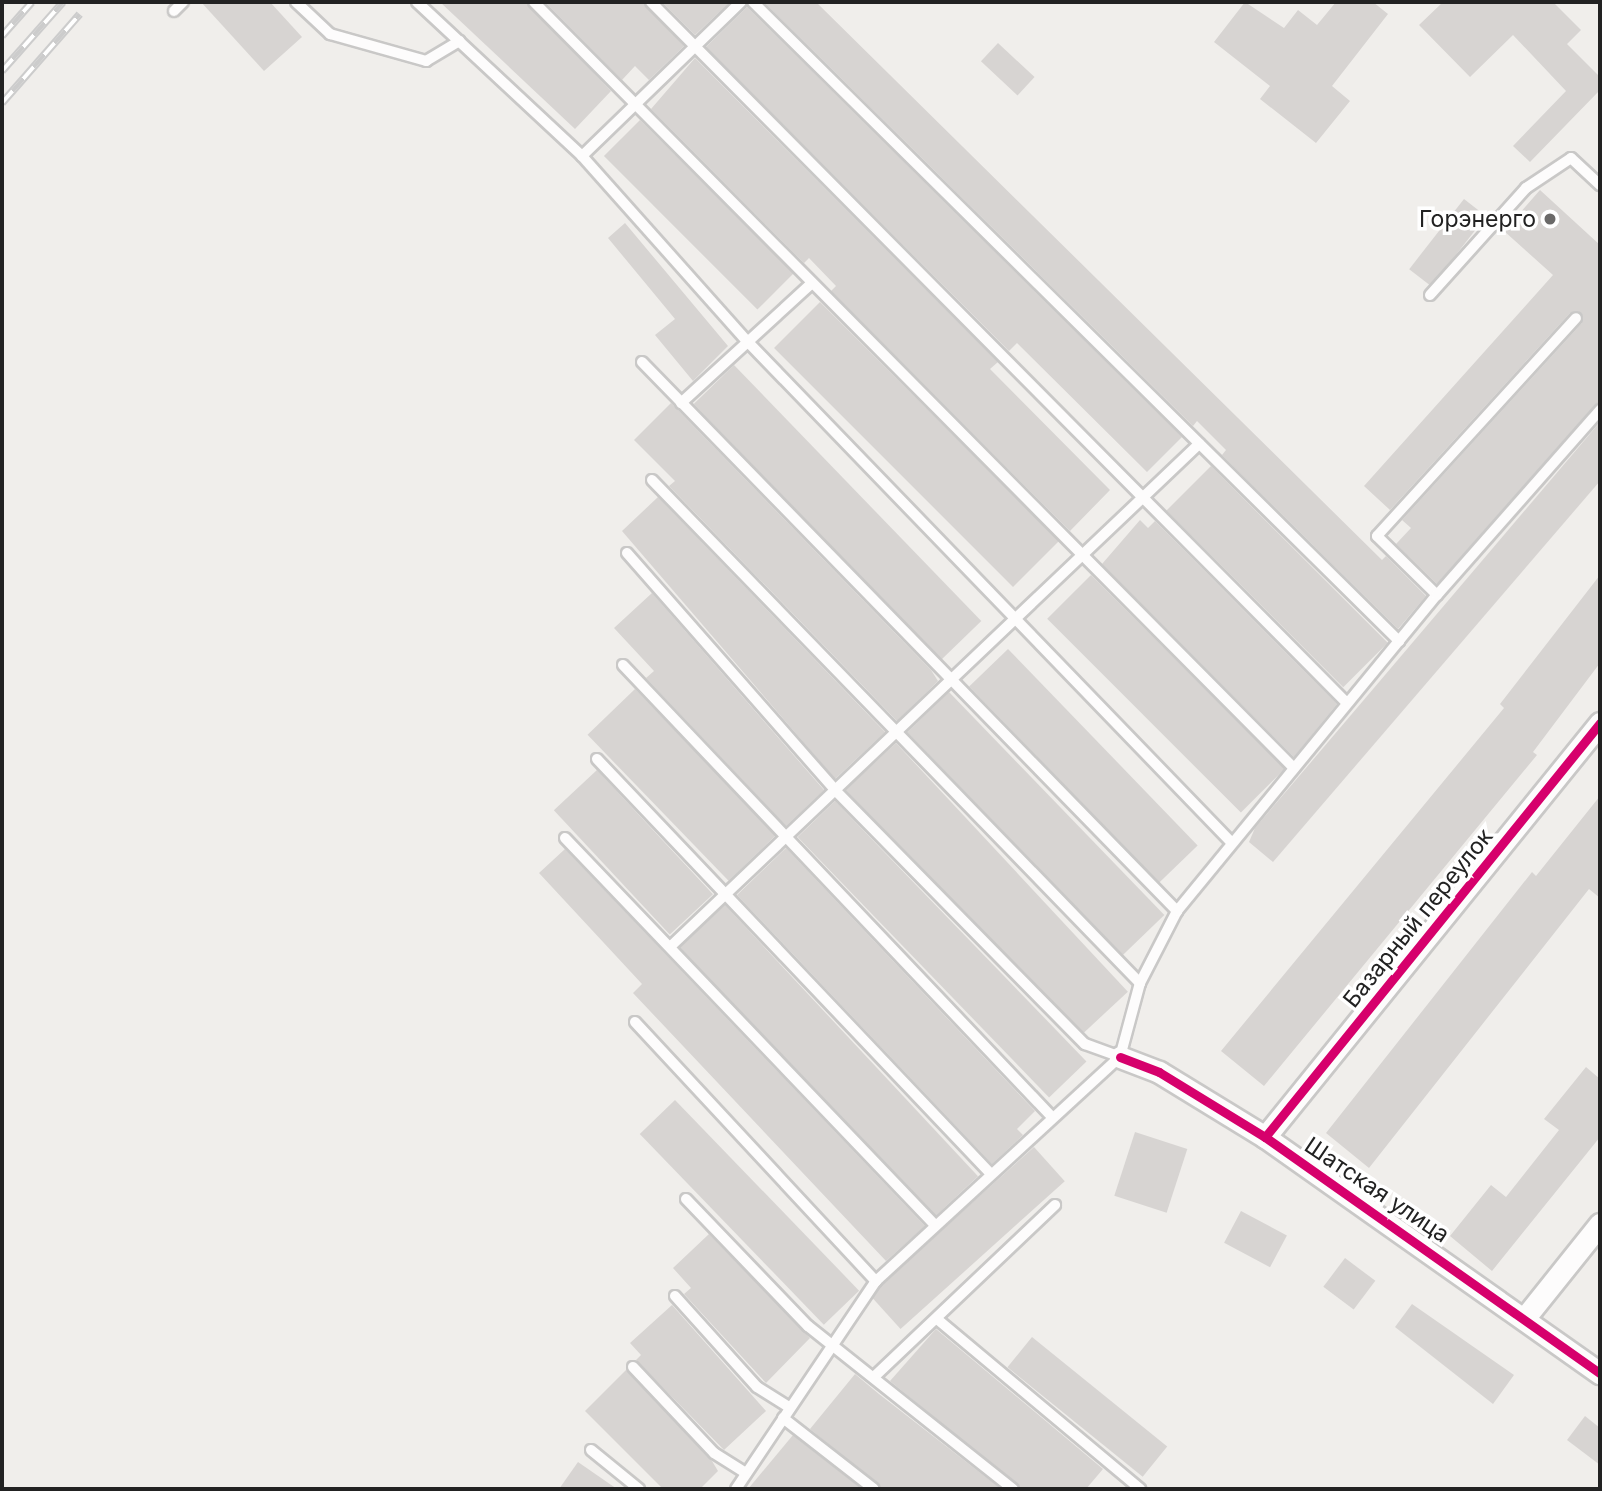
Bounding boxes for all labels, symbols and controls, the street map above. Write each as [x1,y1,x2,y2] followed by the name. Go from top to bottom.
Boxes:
[1419,205,1536,233] place label: Горэнерго
[1542,211,1558,227] marker: Горэнерго
[1337,823,1499,1013] street label: Базарный переулок
[1299,1131,1455,1249] street label: Шатская улица

